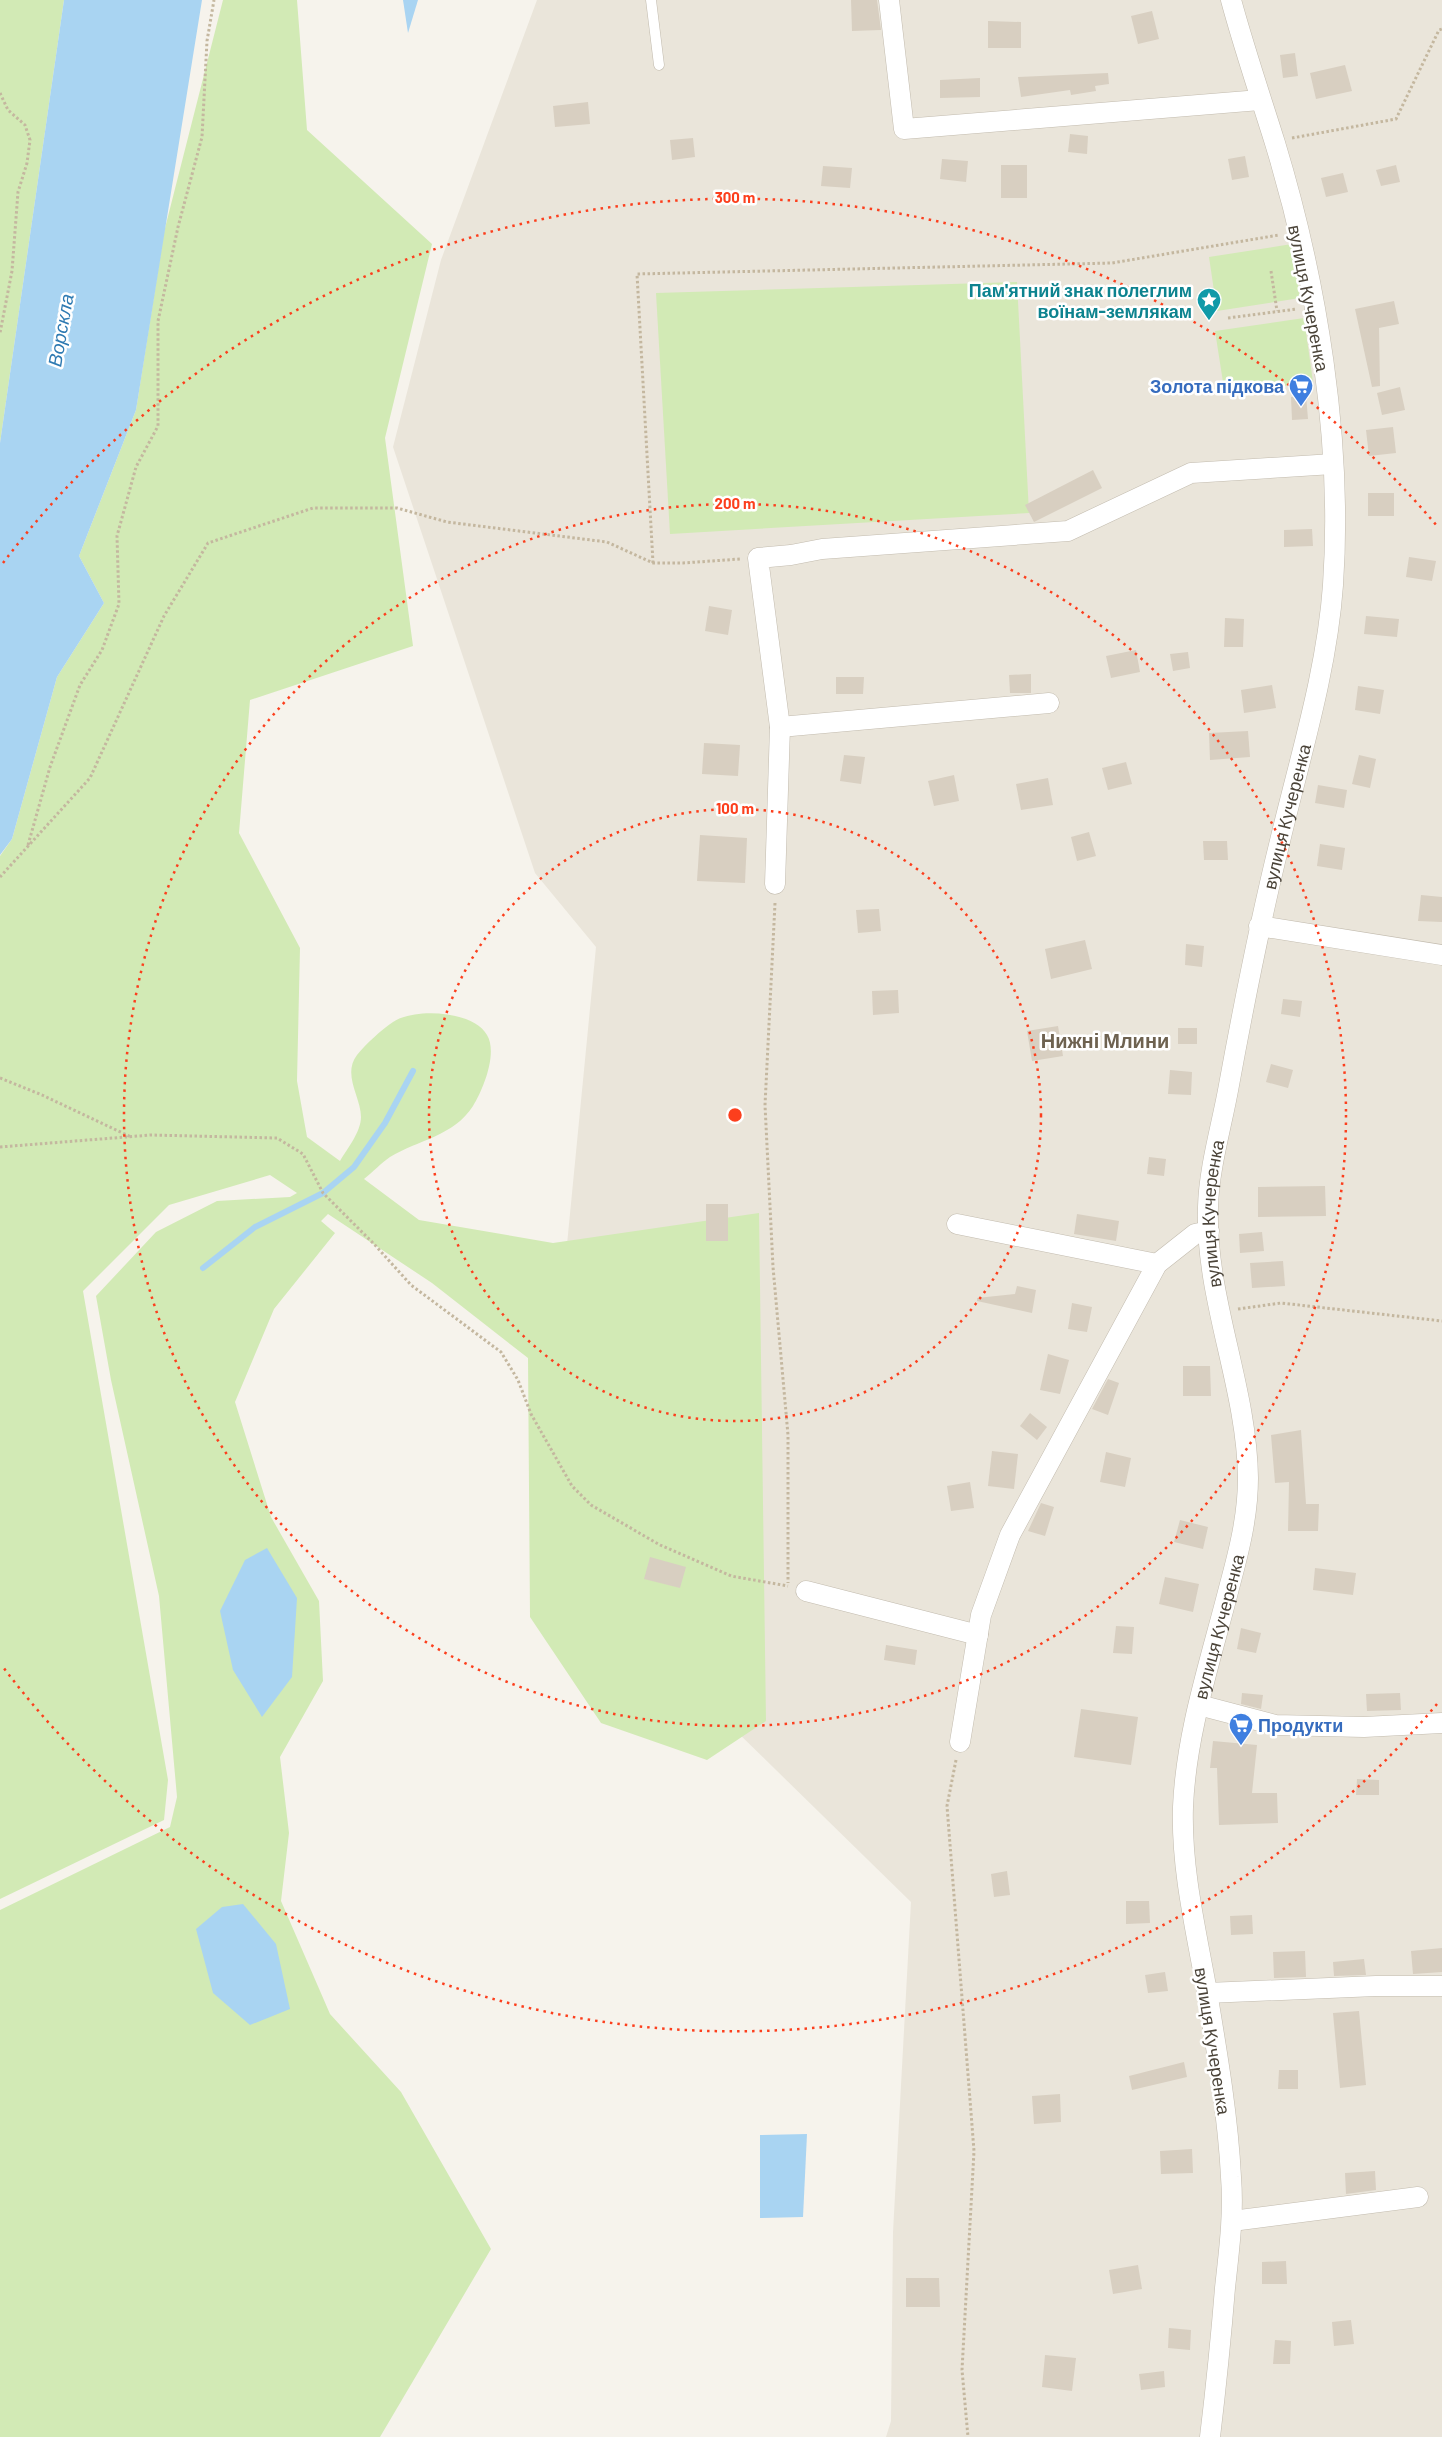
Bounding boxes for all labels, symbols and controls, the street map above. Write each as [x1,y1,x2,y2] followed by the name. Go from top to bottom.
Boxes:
[715,188,755,206] text: 300 m
[1284,223,1334,374] street label: вулиця Кучеренка
[969,279,1192,322] place label: Пам'ятний знак полеглим воїнам-землякам
[1196,287,1222,321] place icon: Пам'ятний знак полеглим воїнам-землякам
[42,292,78,368] water label: Ворскла
[1288,373,1314,407] supermarket icon: Золота підкова
[1150,375,1285,397] place label: Золота підкова
[714,494,756,512] text: 200 m
[1258,741,1315,892] street label: вулиця Кучеренка
[716,799,754,817] text: 100 m
[1041,1028,1169,1052] district label: Нижні Млини
[726,1106,744,1124] centre of rings
[1197,1136,1229,1290] street label: вулиця Кучеренка
[1189,1551,1249,1701] street label: вулиця Кучеренка
[1228,1712,1254,1746] supermarket icon: Продукти
[1258,1714,1343,1736] place label: Продукти
[1190,1966,1236,2117] street label: вулиця Кучеренка

